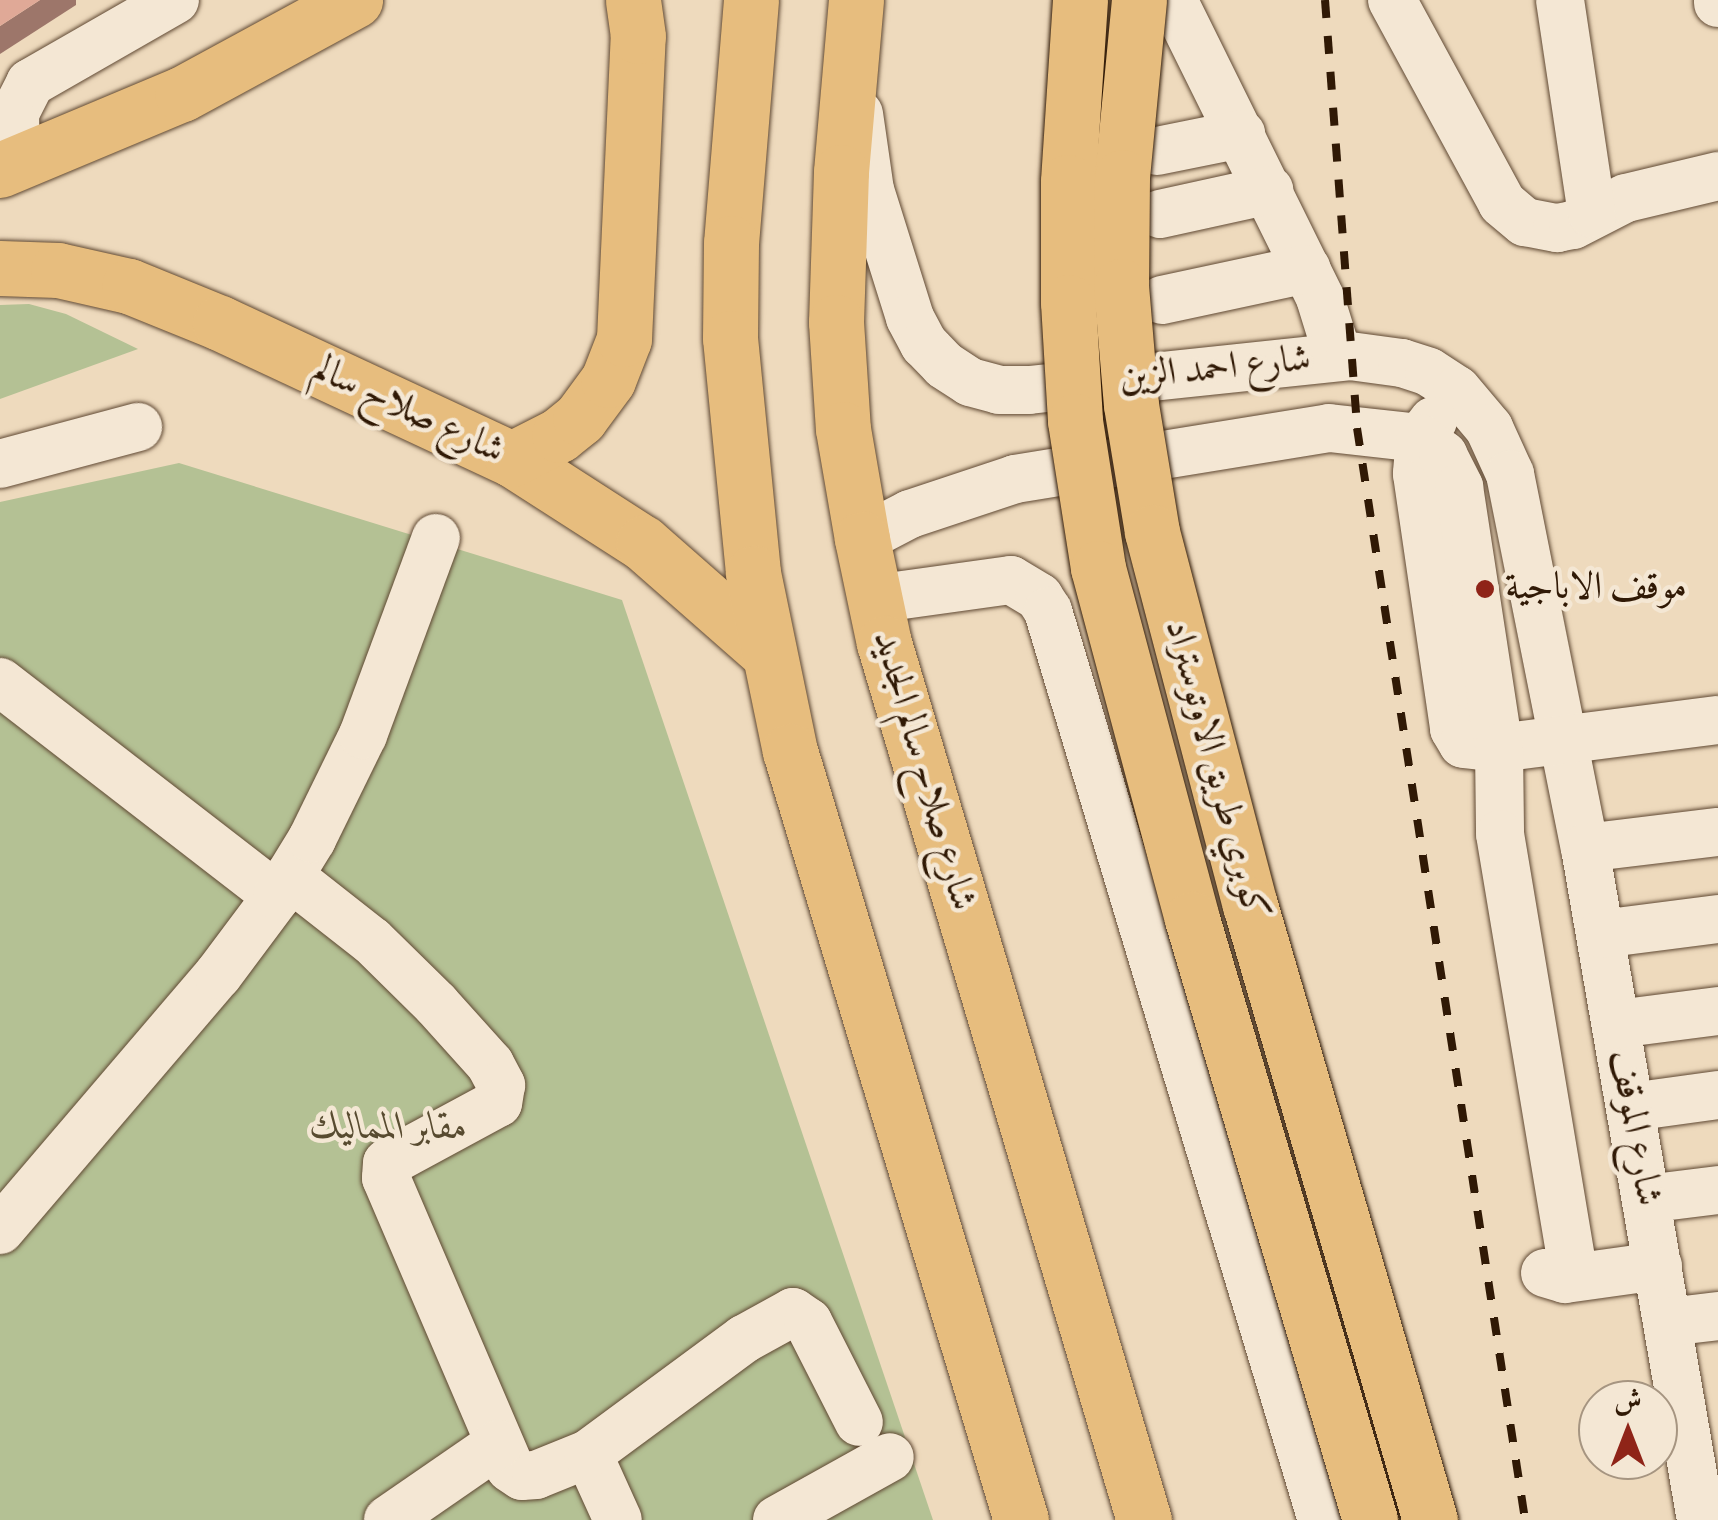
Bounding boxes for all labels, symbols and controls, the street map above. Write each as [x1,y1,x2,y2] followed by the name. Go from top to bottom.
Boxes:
[1117,337,1313,403] street label: شارع احمد الزين
[305,347,511,475] street label: شارع صلاح سالم
[1505,566,1687,612] place label: موقف الاباجية
[1474,578,1496,600] marker: موقف الاباجية
[1153,615,1277,925] street label: كوبري طريق الاوتوستراد
[861,626,985,916] street label: شارع صلاح سالم الجديد
[1598,1046,1670,1210] street label: شارع الموقف
[310,1106,468,1152] park label: مقابر المماليك
[1578,1380,1678,1480] north arrow
[1614,1382,1642,1421] text: ش

